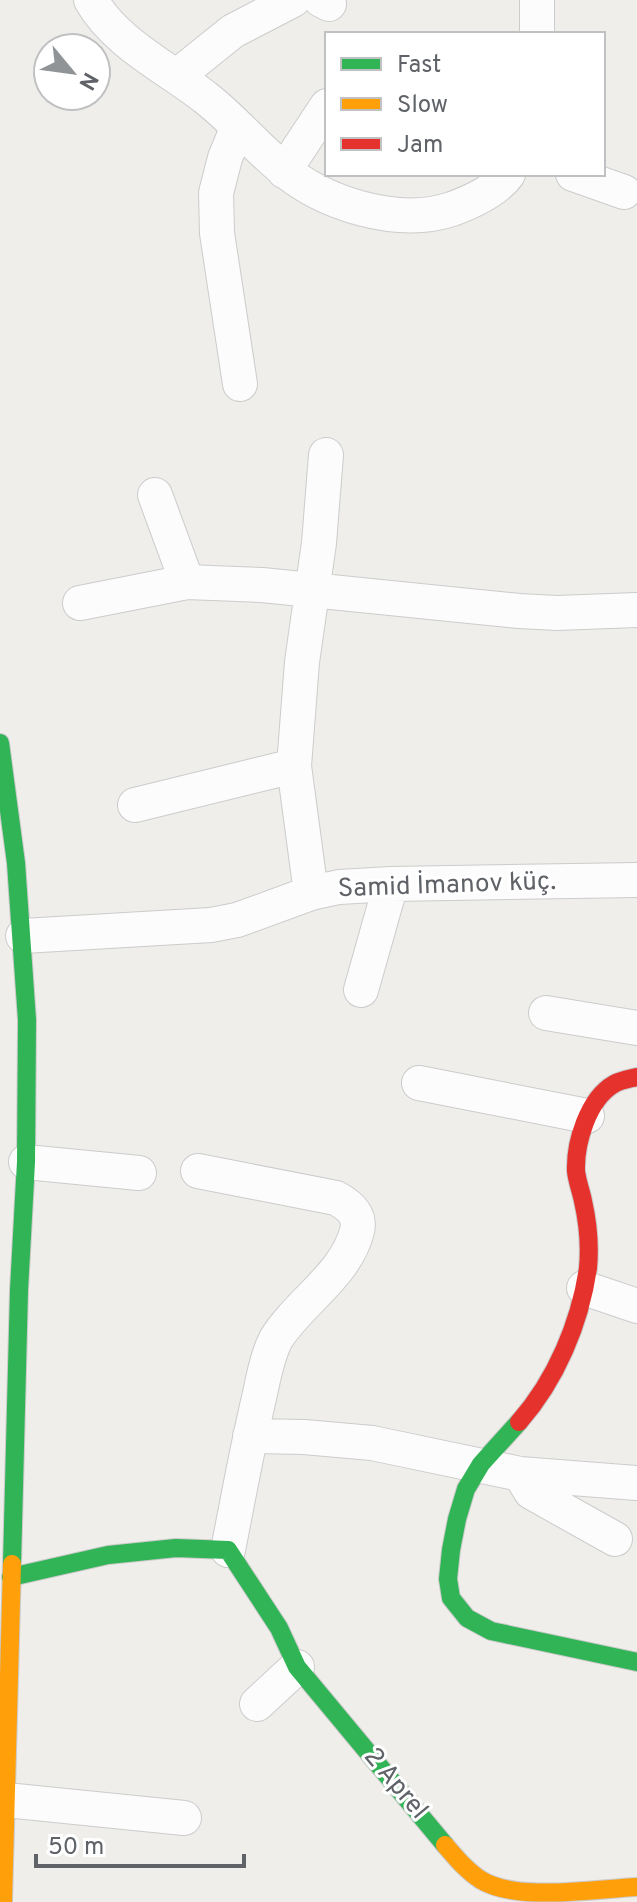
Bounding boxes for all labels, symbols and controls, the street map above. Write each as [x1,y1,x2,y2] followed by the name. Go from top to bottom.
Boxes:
[32,32,112,112] north arrow
[325,32,605,176] legend
[397,51,441,81] text: Fast
[72,67,103,94] text: N
[397,91,448,121] text: Slow
[397,131,443,161] text: Jam
[337,865,557,906] street label: Samid İmanov küç.
[356,1741,434,1827] street label: 2 Aprel
[36,1818,244,1868] scale bar
[48,1833,104,1863] text: 50 m

